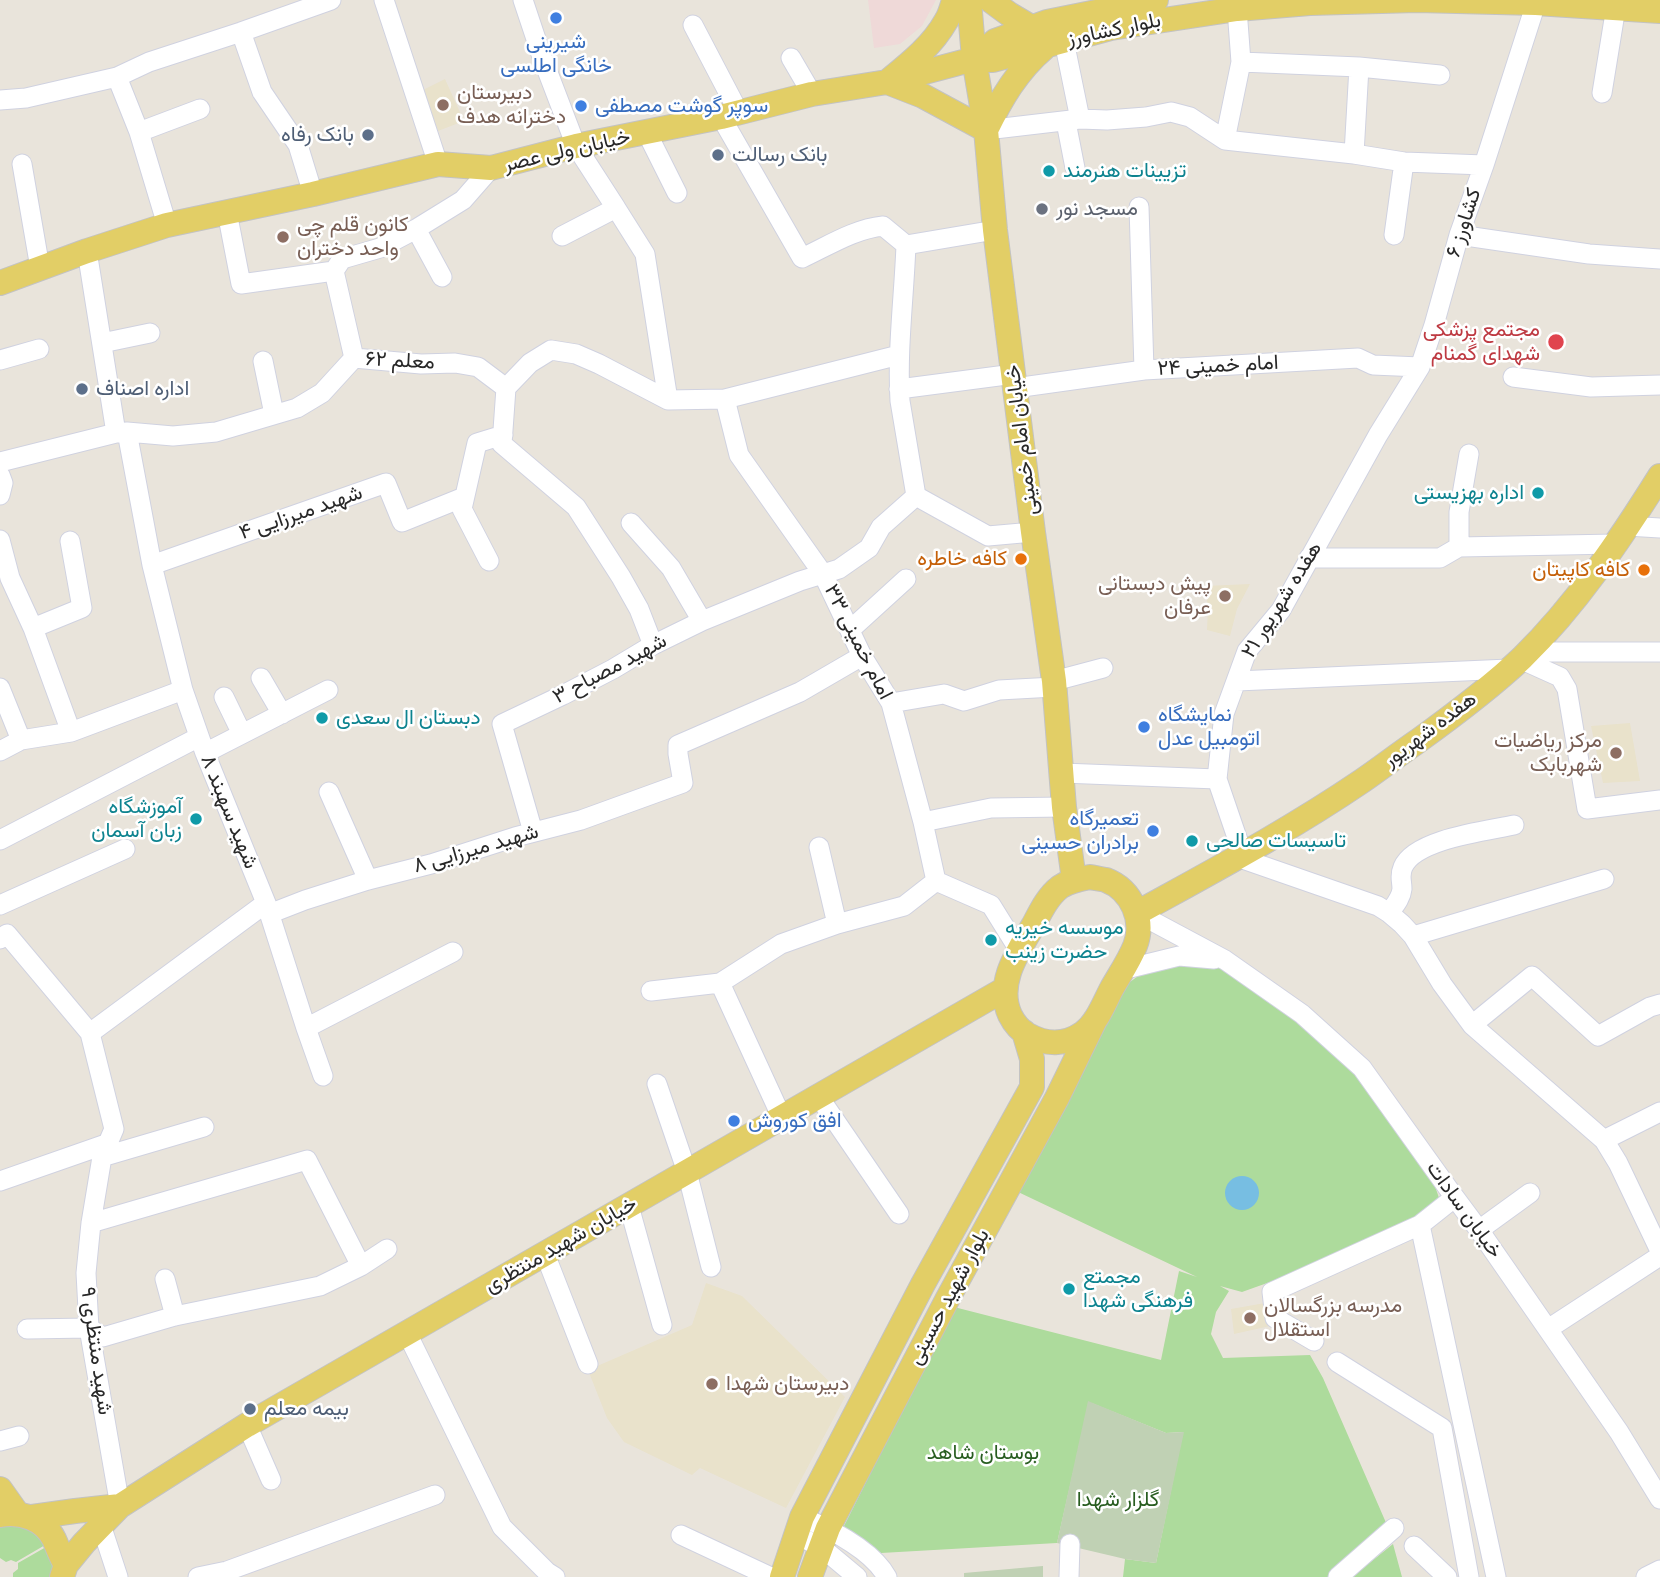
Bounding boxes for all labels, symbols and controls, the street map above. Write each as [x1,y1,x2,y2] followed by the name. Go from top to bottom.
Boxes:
[1065,8,1163,52] street label: بلوار کشاورز
[548,10,564,26] marker: شیرینی خانگی اطلسی
[500,29,612,79] place label: شیرینی خانگی اطلسی
[457,80,566,130] place label: دبیرستان دخترانه هدف
[595,93,768,119] place label: سوپر گوشت مصطفی
[435,97,451,113] marker: دبیرستان دخترانه هدف
[573,98,589,114] marker: سوپر گوشت مصطفی
[281,122,354,148] place label: بانک رفاه
[501,124,633,178] street label: خیابان ولی عصر
[360,127,376,143] marker: بانک رفاه
[732,142,828,168] place label: بانک رسالت
[710,147,726,163] marker: بانک رسالت
[1063,158,1186,184] place label: تزیینات هنرمند
[1041,163,1057,179] marker: تزیینات هنرمند
[1441,185,1487,261] street label: کشاورز ۶
[1056,196,1138,222] place label: مسجد نور
[1034,201,1050,217] marker: مسجد نور
[297,212,409,262] place label: کانون قلم چی واحد دختران
[275,229,291,245] marker: کانون قلم چی واحد دختران
[1423,317,1540,367] place label: مجتمع پزشکی شهدای گمنام
[1546,332,1566,352] marker: مجتمع پزشکی شهدای گمنام
[365,347,435,375] street label: معلم ۶۲
[1157,350,1279,382] street label: امام خمینی ۲۴
[1000,363,1044,517] street label: خیابان امام خمینی
[96,376,189,402] place label: اداره اصناف
[74,381,90,397] marker: اداره اصناف
[236,480,366,546] street label: شهید میرزایی ۴
[1414,480,1524,506] place label: اداره بهزیستی
[1530,485,1546,501] marker: اداره بهزیستی
[1236,537,1328,663] street label: هفده شهریور ۲۱
[917,546,1007,572] place label: کافه خاطره
[1013,551,1029,567] marker: کافه خاطره
[1532,557,1630,583] place label: کافه کاپیتان
[1636,562,1652,578] marker: کافه کاپیتان
[1098,571,1211,621] place label: پیش دبستانی عرفان
[818,580,898,704] street label: امام خمینی ۳۳
[1217,588,1233,604] marker: پیش دبستانی عرفان
[549,628,671,710] street label: شهید مصباح ۳
[1378,687,1482,773] street label: هفده شهریور
[1158,702,1260,752] place label: نمایشگاه اتومبیل عدل
[336,705,480,731] place label: دبستان ال سعدی
[314,710,330,726] marker: دبستان ال سعدی
[1136,719,1152,735] marker: نمایشگاه اتومبیل عدل
[1494,728,1602,778] place label: مرکز ریاضیات شهربابک
[1608,745,1624,761] marker: مرکز ریاضیات شهربابک
[195,751,263,873] street label: شهید سهبند ۸
[91,794,182,844] place label: آموزشگاه زبان آسمان
[1021,806,1139,856] place label: تعمیرگاه برادران حسینی
[188,811,204,827] marker: آموزشگاه زبان آسمان
[411,819,541,879] street label: شهید میرزایی ۸
[1145,823,1161,839] marker: تعمیرگاه برادران حسینی
[1206,828,1346,854] place label: تاسیسات صالحی
[1184,833,1200,849] marker: تاسیسات صالحی
[1005,915,1124,965] place label: موسسه خیریه حضرت زینب
[983,932,999,948] marker: موسسه خیریه حضرت زینب
[748,1108,842,1134] place label: افق کوروش
[726,1113,742,1129] marker: افق کوروش
[1420,1157,1508,1263] street label: خیابان سادات
[480,1191,642,1299] street label: خیابان شهید منتظری
[903,1225,995,1369] street label: بلوار شهید حسینی
[1083,1264,1193,1314] place label: مجمتع فرهنگی شهدا
[1061,1281,1077,1297] marker: مجمتع فرهنگی شهدا
[75,1286,117,1416] street label: شهید منتظری ۹
[1264,1293,1402,1343] place label: مدرسه بزرگسالان استقلال
[1242,1310,1258,1326] marker: مدرسه بزرگسالان استقلال
[726,1371,849,1397] place label: دبیرستان شهدا
[704,1376,720,1392] marker: دبیرستان شهدا
[264,1396,349,1422] place label: بیمه معلم
[242,1401,258,1417] marker: بیمه معلم
[927,1440,1039,1466] park label: بوستان شاهد
[1077,1487,1159,1513] park label: گلزار شهدا

